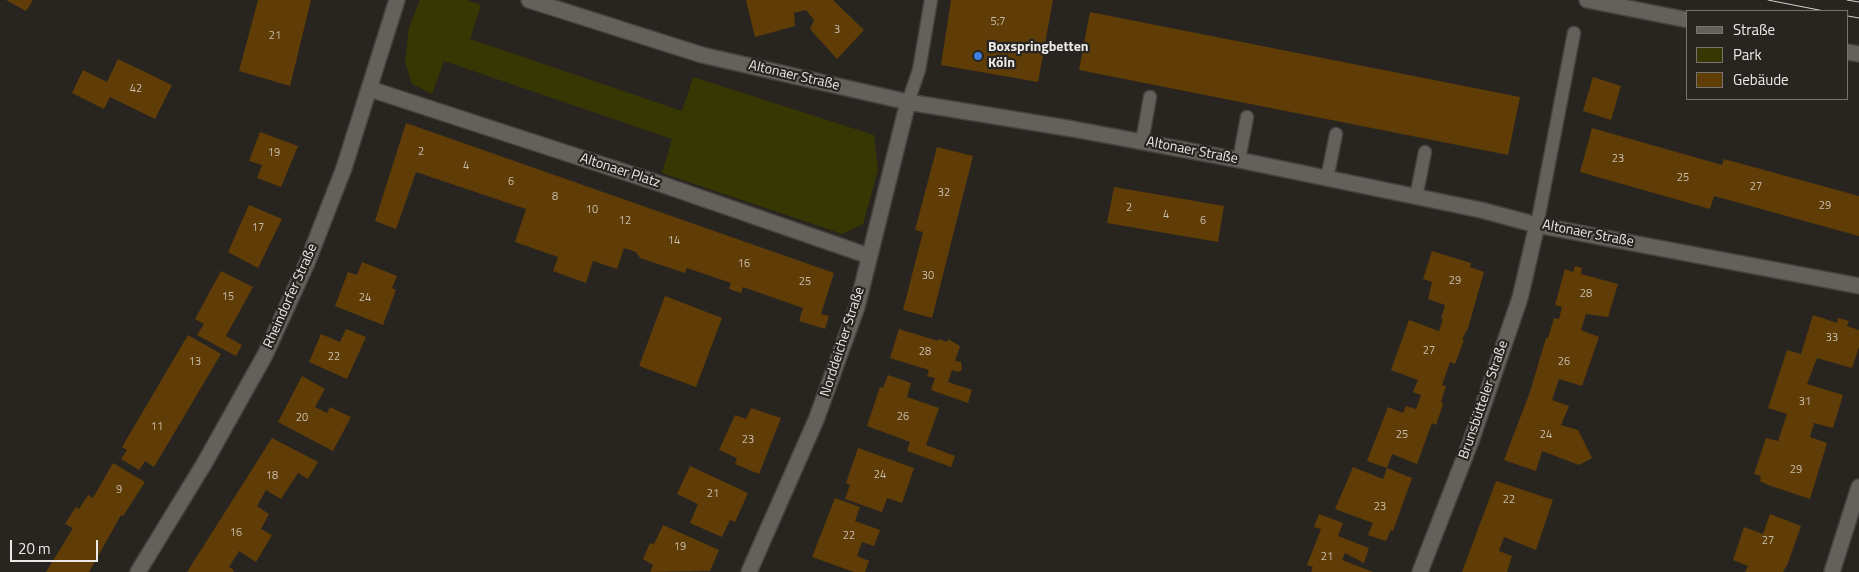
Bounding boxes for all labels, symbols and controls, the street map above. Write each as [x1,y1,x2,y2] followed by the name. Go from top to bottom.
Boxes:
[1686,10,1849,100] legend
[990,15,1006,29] house number: 5;7
[1733,18,1775,41] text: Straße
[834,23,840,37] house number: 3
[269,29,281,43] house number: 21
[988,40,1089,72] place label: Boxspringbetten Köln
[1733,43,1762,66] text: Park
[972,50,984,62] marker: Boxspringbetten Köln
[747,57,841,95] street label: Altonaer Straße
[1733,68,1789,91] text: Gebäude
[130,82,142,96] house number: 42
[1145,134,1239,168] street label: Altonaer Straße
[418,145,424,159] house number: 2
[268,146,280,160] house number: 19
[578,150,662,192] street label: Altonaer Platz
[1612,152,1624,166] house number: 23
[463,159,469,173] house number: 4
[1677,171,1689,185] house number: 25
[508,175,514,189] house number: 6
[1750,180,1762,194] house number: 27
[938,186,950,200] house number: 32
[552,190,558,204] house number: 8
[1819,199,1831,213] house number: 29
[1126,201,1132,215] house number: 2
[586,203,598,217] house number: 10
[1163,208,1169,222] house number: 4
[619,214,631,228] house number: 12
[1200,214,1206,228] house number: 6
[1541,217,1635,251] street label: Altonaer Straße
[252,221,264,235] house number: 17
[668,234,680,248] house number: 14
[260,241,322,351] street label: Rheindorfer Straße
[738,257,750,271] house number: 16
[922,269,934,283] house number: 30
[1449,274,1461,288] house number: 29
[799,275,811,289] house number: 25
[817,285,869,399] street label: Norddeicher Straße
[1580,287,1592,301] house number: 28
[222,290,234,304] house number: 15
[359,291,371,305] house number: 24
[1826,331,1838,345] house number: 33
[1456,339,1512,461] street label: Brunsbütteler Straße
[1423,344,1435,358] house number: 27
[919,345,931,359] house number: 28
[328,350,340,364] house number: 22
[189,355,201,369] house number: 13
[1558,355,1570,369] house number: 26
[1799,395,1811,409] house number: 31
[897,410,909,424] house number: 26
[296,411,308,425] house number: 20
[151,420,163,434] house number: 11
[1396,428,1408,442] house number: 25
[1540,428,1552,442] house number: 24
[742,433,754,447] house number: 23
[1790,463,1802,477] house number: 29
[874,468,886,482] house number: 24
[266,469,278,483] house number: 18
[116,483,122,497] house number: 9
[707,487,719,501] house number: 21
[1503,493,1515,507] house number: 22
[1374,500,1386,514] house number: 23
[230,526,242,540] house number: 16
[843,529,855,543] house number: 22
[12,530,100,562] scale bar
[1762,534,1774,548] house number: 27
[18,537,51,560] text: 20 m
[674,540,686,554] house number: 19
[1321,550,1333,564] house number: 21

